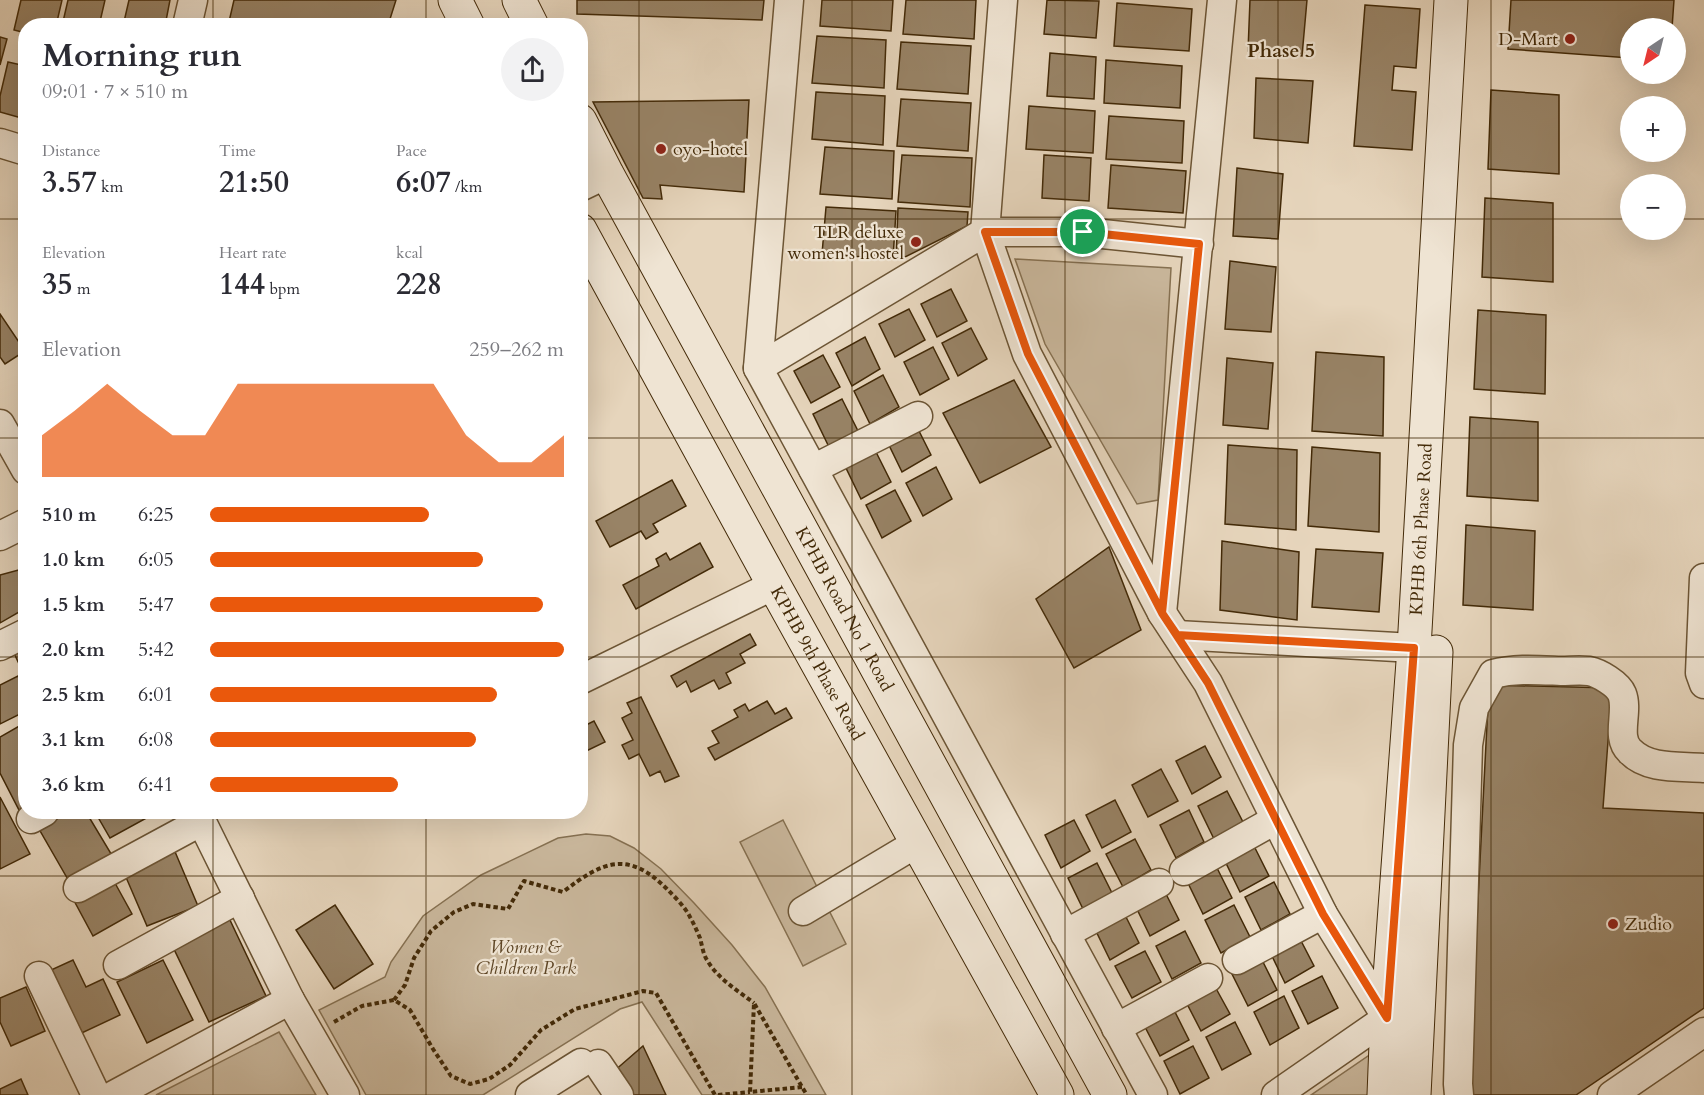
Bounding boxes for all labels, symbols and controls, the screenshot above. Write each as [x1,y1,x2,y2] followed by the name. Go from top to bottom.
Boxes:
[1620,18,1686,84] north arrow
[1620,18,1686,240] map controls
[1498,27,1558,52] place label: D-Mart
[1563,32,1577,46] marker: D-Mart
[42,33,242,78] text: Morning run
[1247,37,1315,64] district label: Phase 5
[501,38,564,101] button: share
[42,78,188,105] text: 09:01 · 7 × 510 m
[1620,96,1686,162] button: +
[673,137,748,162] place label: oyo-hotel
[42,140,100,162] text: Distance
[219,140,256,162] text: Time
[396,140,427,162] text: Pace
[654,142,668,156] marker: oyo-hotel
[42,162,97,203] text: 3.57
[219,162,289,203] text: 21:50
[396,162,451,203] text: 6:07
[1620,174,1686,240] button: −
[97,176,123,198] text: km
[451,176,482,198] text: /km
[1057,206,1108,257] pin
[1066,215,1099,248] icon: arrive
[787,220,904,266] place label: TLR deluxe women's hostel
[909,235,923,249] marker: TLR deluxe women's hostel
[42,242,106,264] text: Elevation
[219,242,287,264] text: Heart rate
[396,242,423,264] text: kcal
[42,264,73,305] text: 35
[219,264,265,305] text: 144
[396,264,442,305] text: 228
[73,278,91,300] text: m
[265,278,300,300] text: bpm
[42,336,121,363] text: Elevation
[469,336,564,363] text: 259–262 m
[1403,442,1438,616] street label: KPHB 6th Phase Road
[42,501,97,528] text: 510 m
[138,501,174,528] text: 6:25
[789,522,900,696] street label: KPHB Road No 1 Road
[42,546,105,573] text: 1.0 km
[138,546,174,573] text: 6:05
[765,582,870,745] street label: KPHB 9th Phase Road
[42,591,105,618] text: 1.5 km
[138,591,174,618] text: 5:47
[42,636,105,663] text: 2.0 km
[138,636,174,663] text: 5:42
[42,681,105,708] text: 2.5 km
[138,681,174,708] text: 6:01
[42,726,105,753] text: 3.1 km
[138,726,174,753] text: 6:08
[42,771,105,798] text: 3.6 km
[138,771,174,798] text: 6:41
[1625,912,1672,937] place label: Zudio
[1606,917,1620,931] marker: Zudio
[476,935,576,981] park label: Women & Children Park

